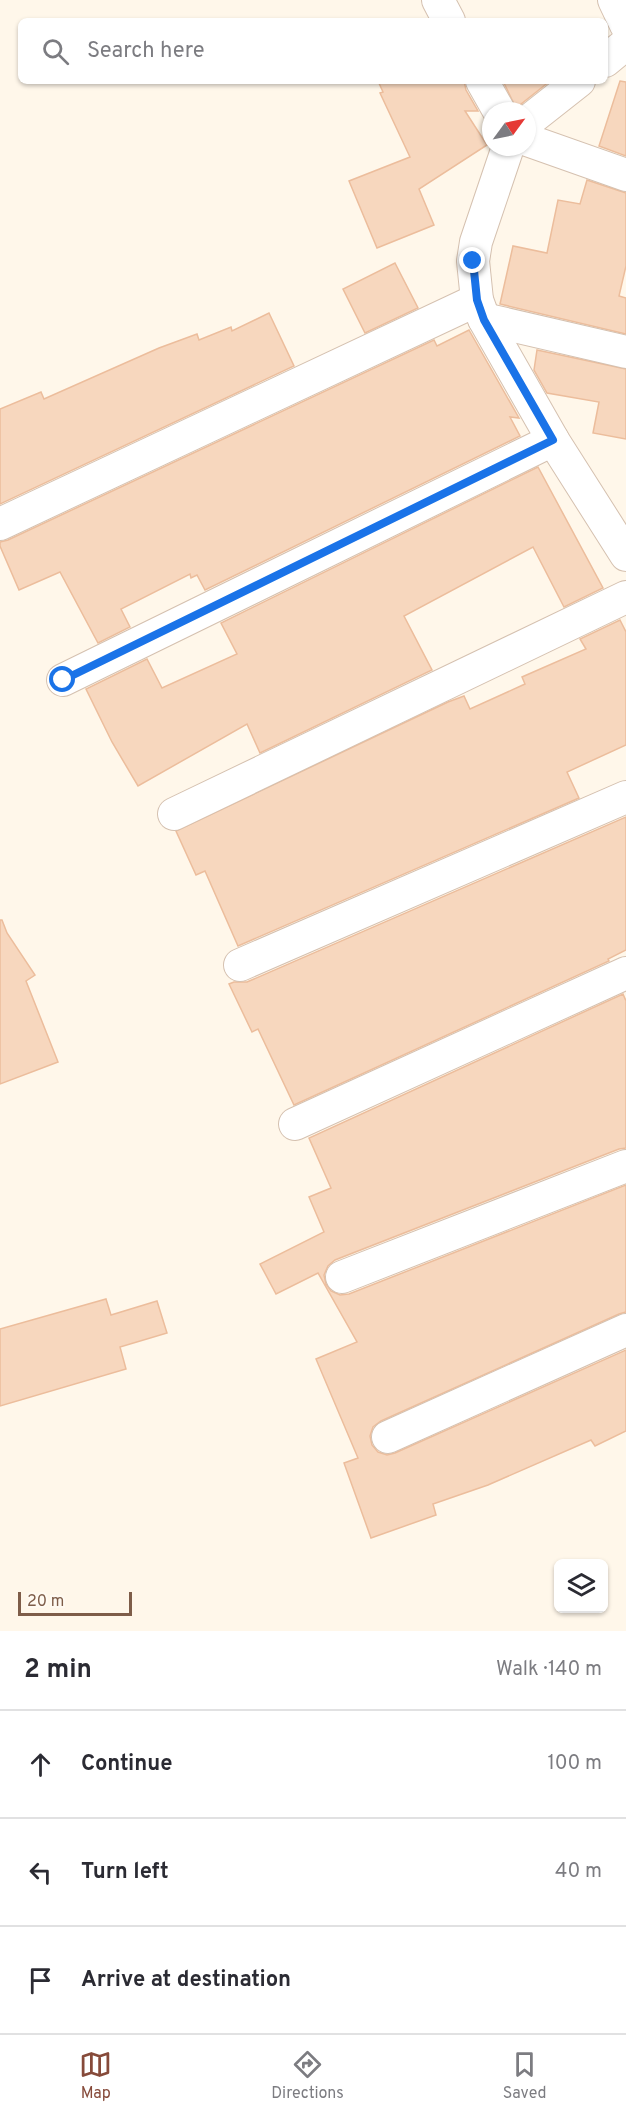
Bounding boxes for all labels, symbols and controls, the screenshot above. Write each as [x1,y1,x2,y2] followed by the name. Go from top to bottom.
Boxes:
[18,18,608,84] search box
[39,35,72,68] icon: search
[87,38,205,65] text: Search here
[482,102,536,156] north arrow
[459,247,485,273] route end
[49,666,75,692] route start
[554,1559,608,1613] map controls
[554,1559,608,1613] button: layers
[18,1589,132,1616] scale bar
[27,1592,64,1612] text: 20 m
[24,1654,92,1687] text: 2 min
[496,1657,602,1683] text: Walk · 140 m
[24,1748,57,1781] icon: ahead
[81,1751,172,1778] text: Continue
[547,1751,602,1777] text: 100 m
[24,1856,57,1889] icon: left
[81,1859,169,1886] text: Turn left
[555,1859,602,1885] text: 40 m
[24,1964,57,1997] icon: arrive
[81,1967,291,1994] text: Arrive at destination
[79,2048,112,2104] tab: Map
[271,2048,344,2104] tab: Directions
[503,2048,547,2104] tab: Saved

